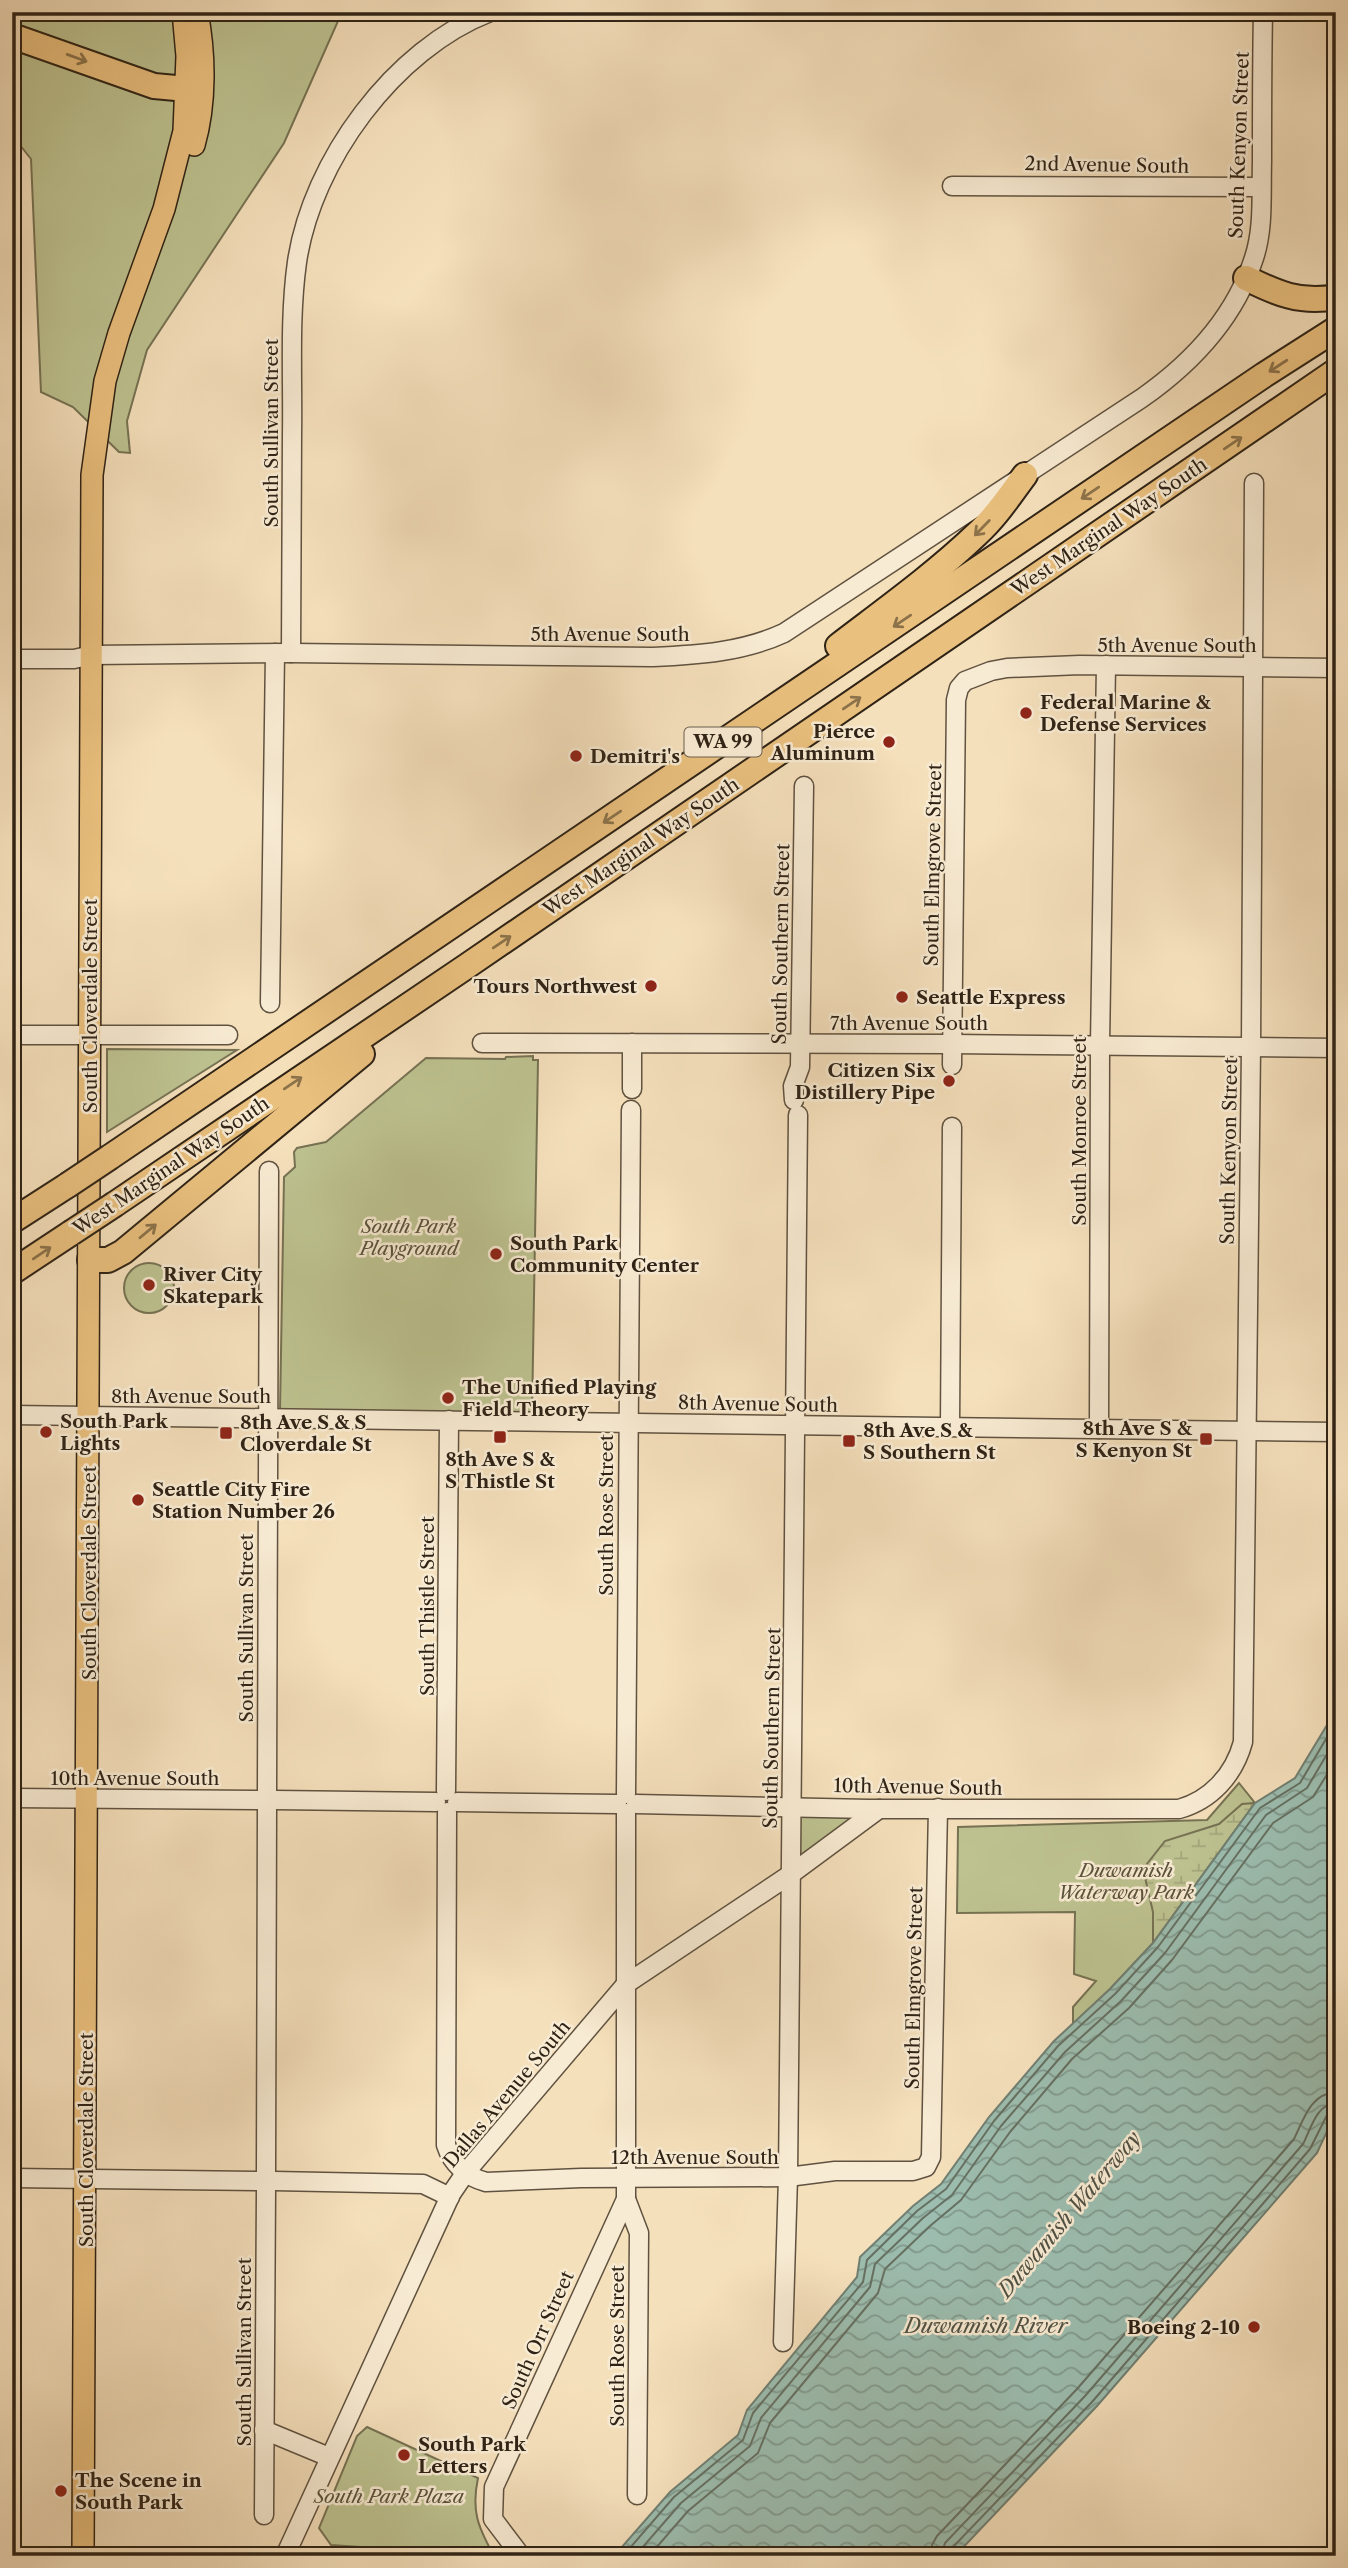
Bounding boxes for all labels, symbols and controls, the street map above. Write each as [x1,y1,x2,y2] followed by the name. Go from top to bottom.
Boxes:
[1224,51,1254,239] street label: South Kenyon Street
[65,53,87,66] one-way arrow
[1024,152,1190,178] street label: 2nd Avenue South
[260,338,283,527] street label: South Sullivan Street
[1269,359,1289,373] one-way arrow
[1223,435,1242,450] one-way arrow
[1006,453,1211,602] street label: West Marginal Way South
[1081,486,1100,500] one-way arrow
[974,519,991,536] one-way arrow
[893,614,912,628] one-way arrow
[530,623,690,646] street label: 5th Avenue South
[1097,634,1257,657] street label: 5th Avenue South
[1040,691,1211,736] place label: Federal Marine & Defense Services
[841,696,861,710] one-way arrow
[1018,705,1034,721] marker: Federal Marine & Defense Services
[770,720,875,765] place label: Pierce Aluminum
[684,728,762,756] road number: WA 99
[881,734,897,750] marker: Pierce Aluminum
[590,745,680,768] place label: Demitri's
[568,748,584,764] marker: Demitri's
[920,763,946,967] street label: South Elmgrove Street
[538,773,743,922] street label: West Marginal Way South
[603,810,622,825] one-way arrow
[768,843,794,1045] street label: South Southern Street
[79,898,102,1113] street label: South Cloverdale Street
[492,935,511,949] one-way arrow
[474,975,637,998] place label: Tours Northwest
[643,978,659,994] marker: Tours Northwest
[916,986,1066,1009] place label: Seattle Express
[894,989,910,1005] marker: Seattle Express
[830,1012,988,1035] street label: 7th Avenue South
[1068,1036,1091,1226] street label: South Monroe Street
[1216,1057,1242,1245] street label: South Kenyon Street
[795,1059,936,1104] place label: Citizen Six Distillery Pipe
[941,1073,957,1089] marker: Citizen Six Distillery Pipe
[283,1076,302,1090] one-way arrow
[68,1092,273,1241] street label: West Marginal Way South
[358,1215,460,1260] park label: South Park Playground
[139,1223,157,1239] one-way arrow
[510,1232,700,1277] place label: South Park Community Center
[31,1245,51,1259] one-way arrow
[488,1246,504,1262] marker: South Park Community Center
[163,1263,263,1308] place label: River City Skatepark
[141,1277,157,1293] marker: River City Skatepark
[462,1376,657,1421] place label: The Unified Playing Field Theory
[111,1385,271,1408] street label: 8th Avenue South
[440,1390,456,1406] marker: The Unified Playing Field Theory
[678,1391,838,1417] street label: 8th Avenue South
[60,1410,168,1455] place label: South Park Lights
[240,1411,372,1456] place label: 8th Ave S & S Cloverdale St
[1075,1417,1192,1462] place label: 8th Ave S & S Kenyon St
[863,1419,996,1464] place label: 8th Ave S & S Southern St
[38,1424,54,1440] marker: South Park Lights
[218,1425,234,1441] marker: 8th Ave S & S Cloverdale St
[492,1429,508,1445] marker: 8th Ave S & S Thistle St
[1198,1431,1214,1447] marker: 8th Ave S & S Kenyon St
[841,1433,857,1449] marker: 8th Ave S & S Southern St
[595,1434,618,1596] street label: South Rose Street
[445,1448,555,1493] place label: 8th Ave S & S Thistle St
[78,1465,101,1680] street label: South Cloverdale Street
[152,1478,335,1523] place label: Seattle City Fire Station Number 26
[130,1492,146,1508] marker: Seattle City Fire Station Number 26
[416,1516,439,1696] street label: South Thistle Street
[235,1533,258,1722] street label: South Sullivan Street
[759,1627,785,1829] street label: South Southern Street
[51,1767,220,1790] street label: 10th Avenue South
[833,1774,1003,1800] street label: 10th Avenue South
[1058,1859,1194,1904] park label: Duwamish Waterway Park
[901,1886,927,2090] street label: South Elmgrove Street
[439,2016,575,2172] street label: Dallas Avenue South
[75,2032,98,2247] street label: South Cloverdale Street
[991,2125,1146,2304] water label: Duwamish Waterway
[611,2146,779,2169] street label: 12th Avenue South
[233,2257,256,2446] street label: South Sullivan Street
[606,2265,629,2427] street label: South Rose Street
[497,2267,579,2413] street label: South Orr Street
[902,2313,1069,2338] water label: Duwamish River
[1127,2316,1240,2339] place label: Boeing 2-10
[1246,2319,1262,2335] marker: Boeing 2-10
[418,2433,526,2478] place label: South Park Letters
[396,2447,412,2463] marker: South Park Letters
[75,2469,202,2514] place label: The Scene in South Park
[53,2483,69,2499] marker: The Scene in South Park
[313,2485,465,2508] park label: South Park Plaza

